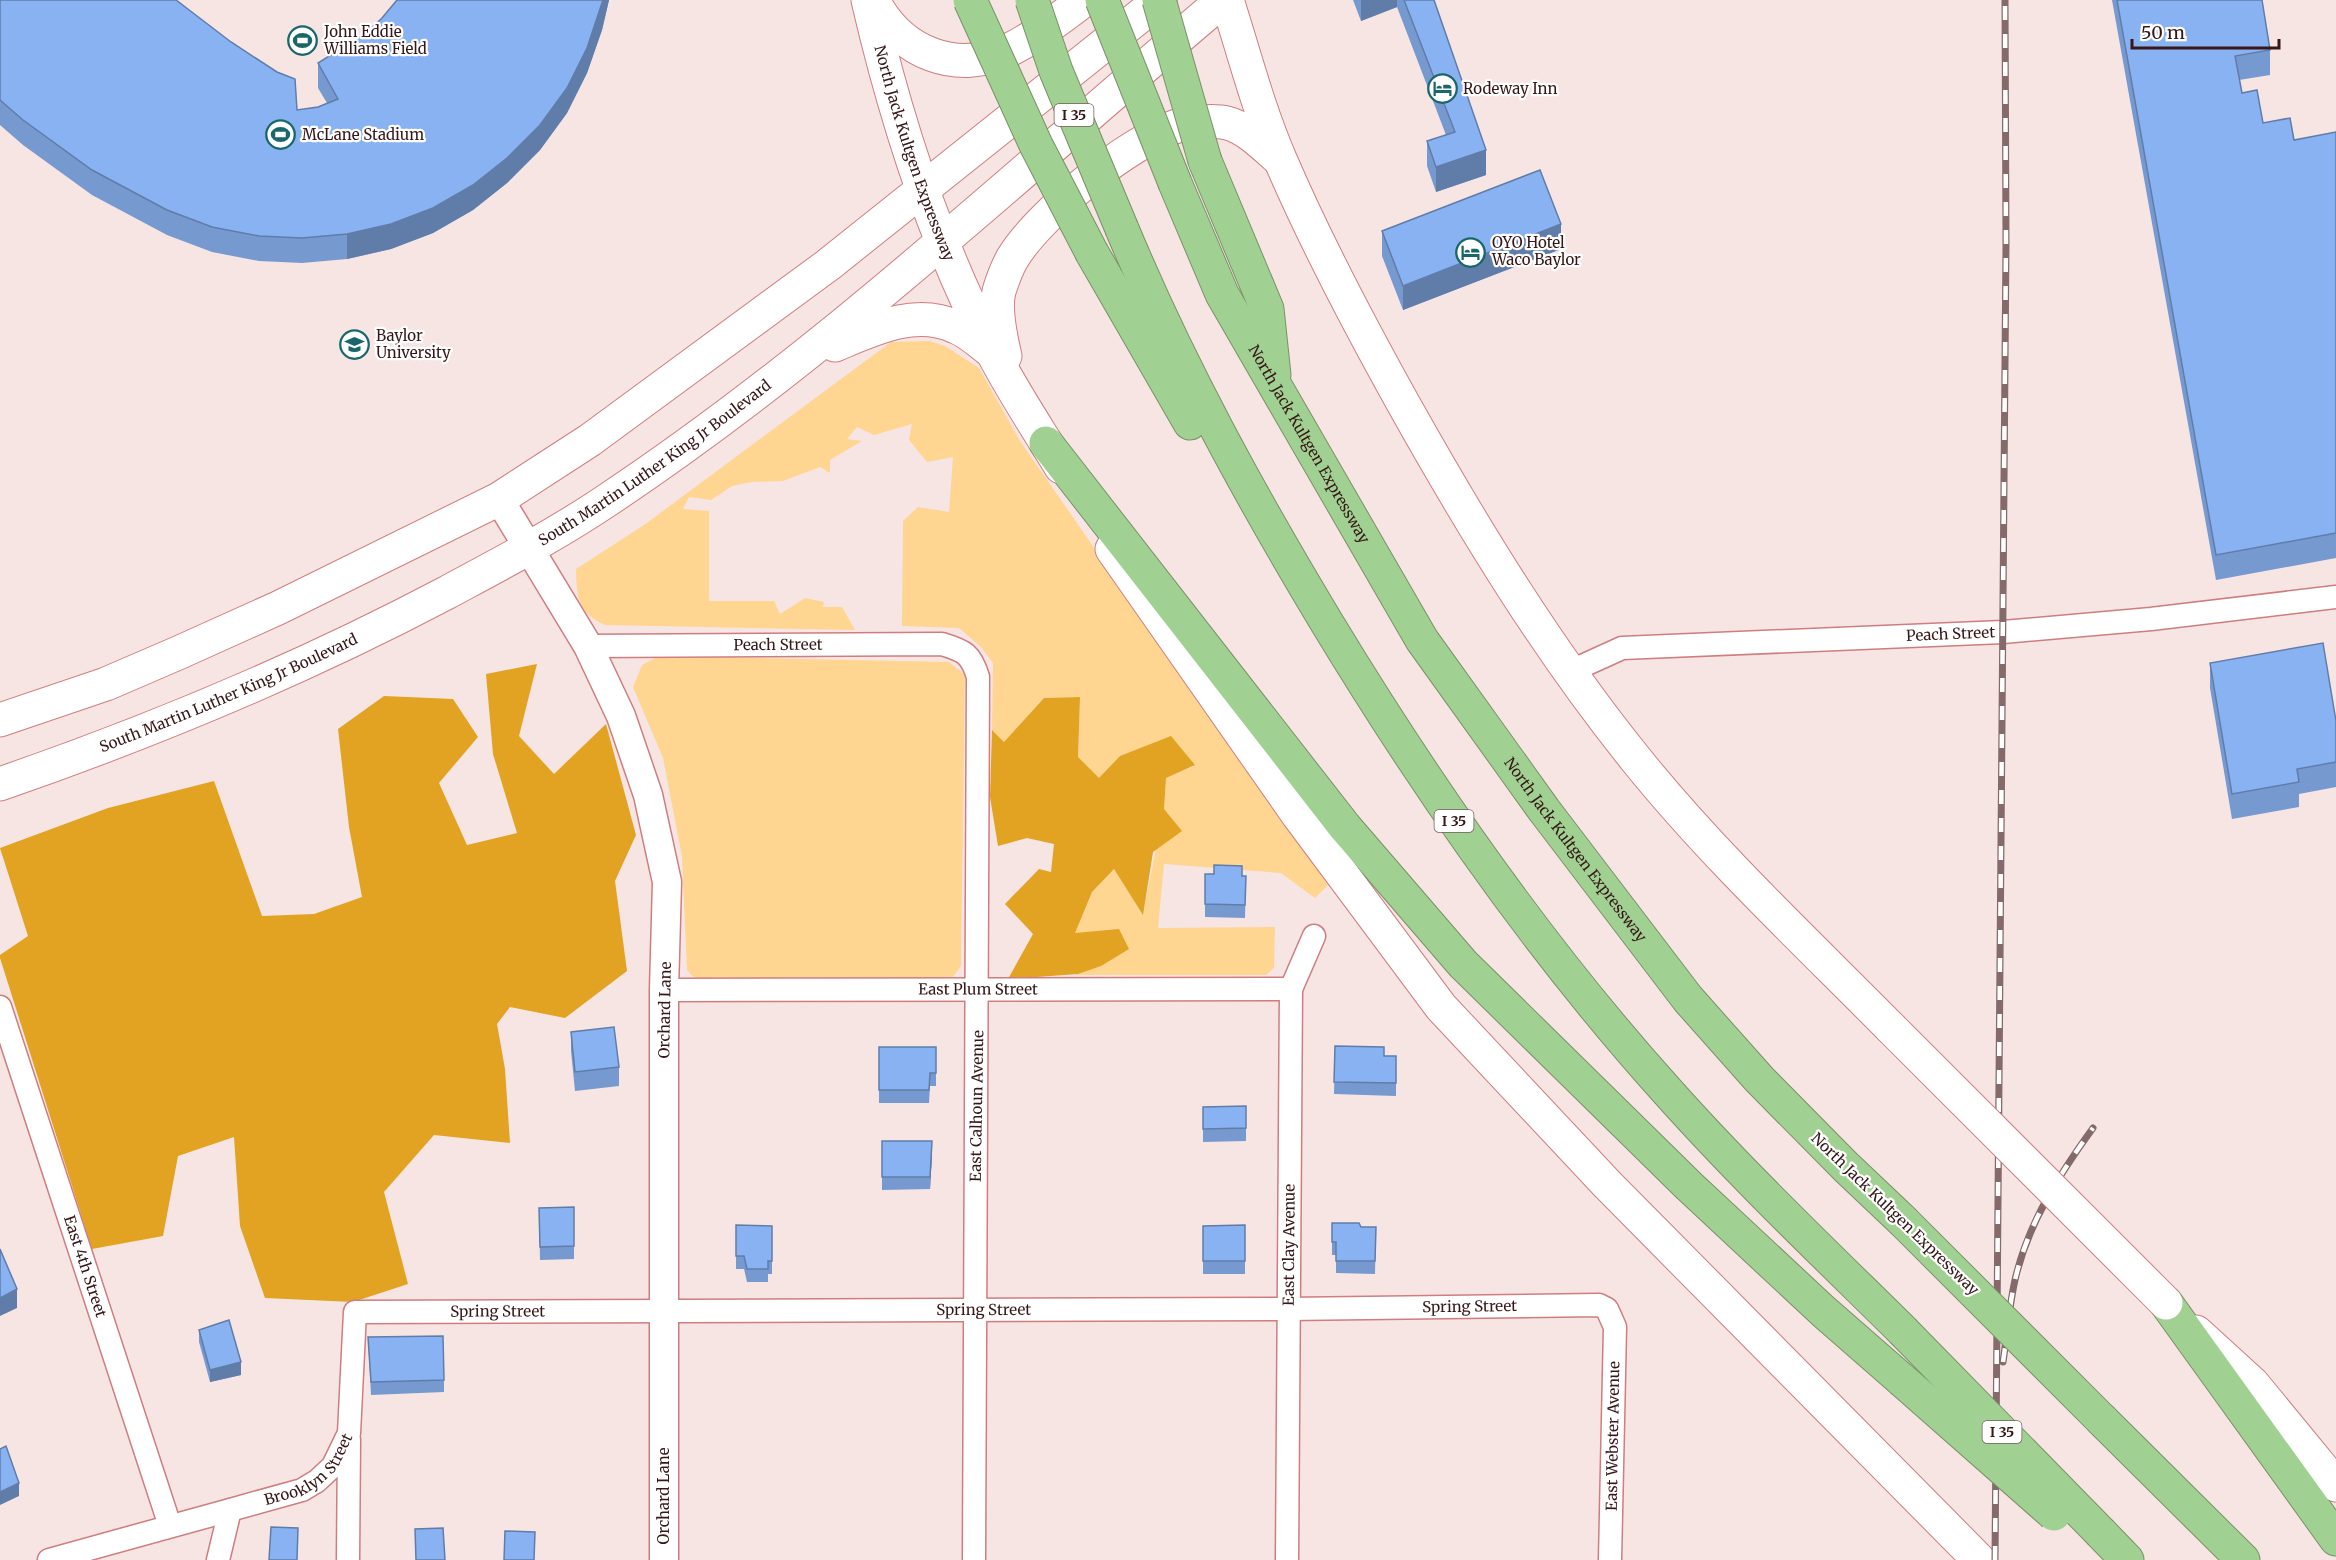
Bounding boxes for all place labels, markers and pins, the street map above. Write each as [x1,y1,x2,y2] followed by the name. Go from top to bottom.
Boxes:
[323,22,427,58] place label: John Eddie Williams Field
[287,25,319,57] sports icon: John Eddie Williams Field
[1426,73,1458,105] hotel icon: Rodeway Inn
[1463,79,1558,98] place label: Rodeway Inn
[265,119,297,151] sports icon: McLane Stadium
[302,125,424,144] place label: McLane Stadium
[1491,233,1581,269] place label: OYO Hotel Waco Baylor
[1455,236,1487,268] hotel icon: OYO Hotel Waco Baylor
[376,326,451,362] place label: Baylor University
[339,329,371,361] school or university icon: Baylor University

